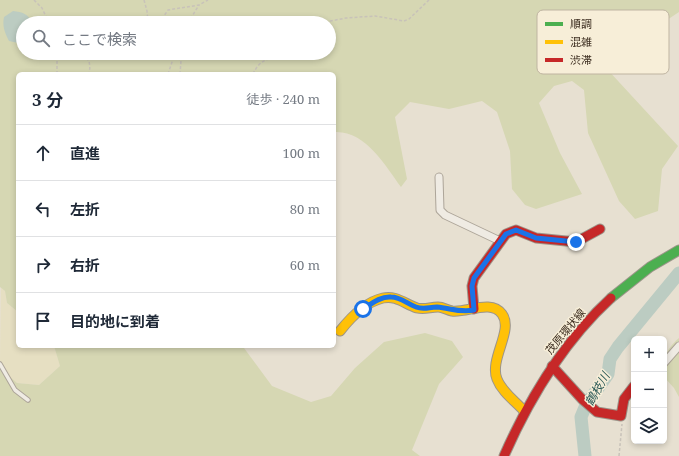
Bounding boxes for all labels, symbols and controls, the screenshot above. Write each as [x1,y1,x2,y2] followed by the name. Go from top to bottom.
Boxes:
[537,10,669,74] legend
[16,16,336,60] search box
[570,16,592,31] text: 順調
[30,27,52,49] icon: search
[62,29,137,49] text: ここで検索
[570,34,592,49] text: 混雑
[570,52,592,67] text: 渋滞
[32,88,63,111] text: 3 分
[247,90,320,108] text: 徒歩 · 240 m
[32,142,54,164] icon: ahead
[70,143,100,163] text: 直進
[283,144,320,162] text: 100 m
[32,198,54,220] icon: left
[70,199,100,219] text: 左折
[290,200,320,218] text: 80 m
[567,233,585,251] route end
[32,254,54,276] icon: right
[70,255,100,275] text: 右折
[290,256,320,274] text: 60 m
[354,300,372,318] route start
[542,305,588,357] street label: 茂原環状線
[32,310,54,332] icon: arrive
[70,311,160,331] text: 目的地に到着
[631,336,667,444] map controls
[631,336,667,372] button: +
[581,367,614,409] water label: 鶴枝川
[631,372,667,408] button: −
[631,408,667,444] button: layers

